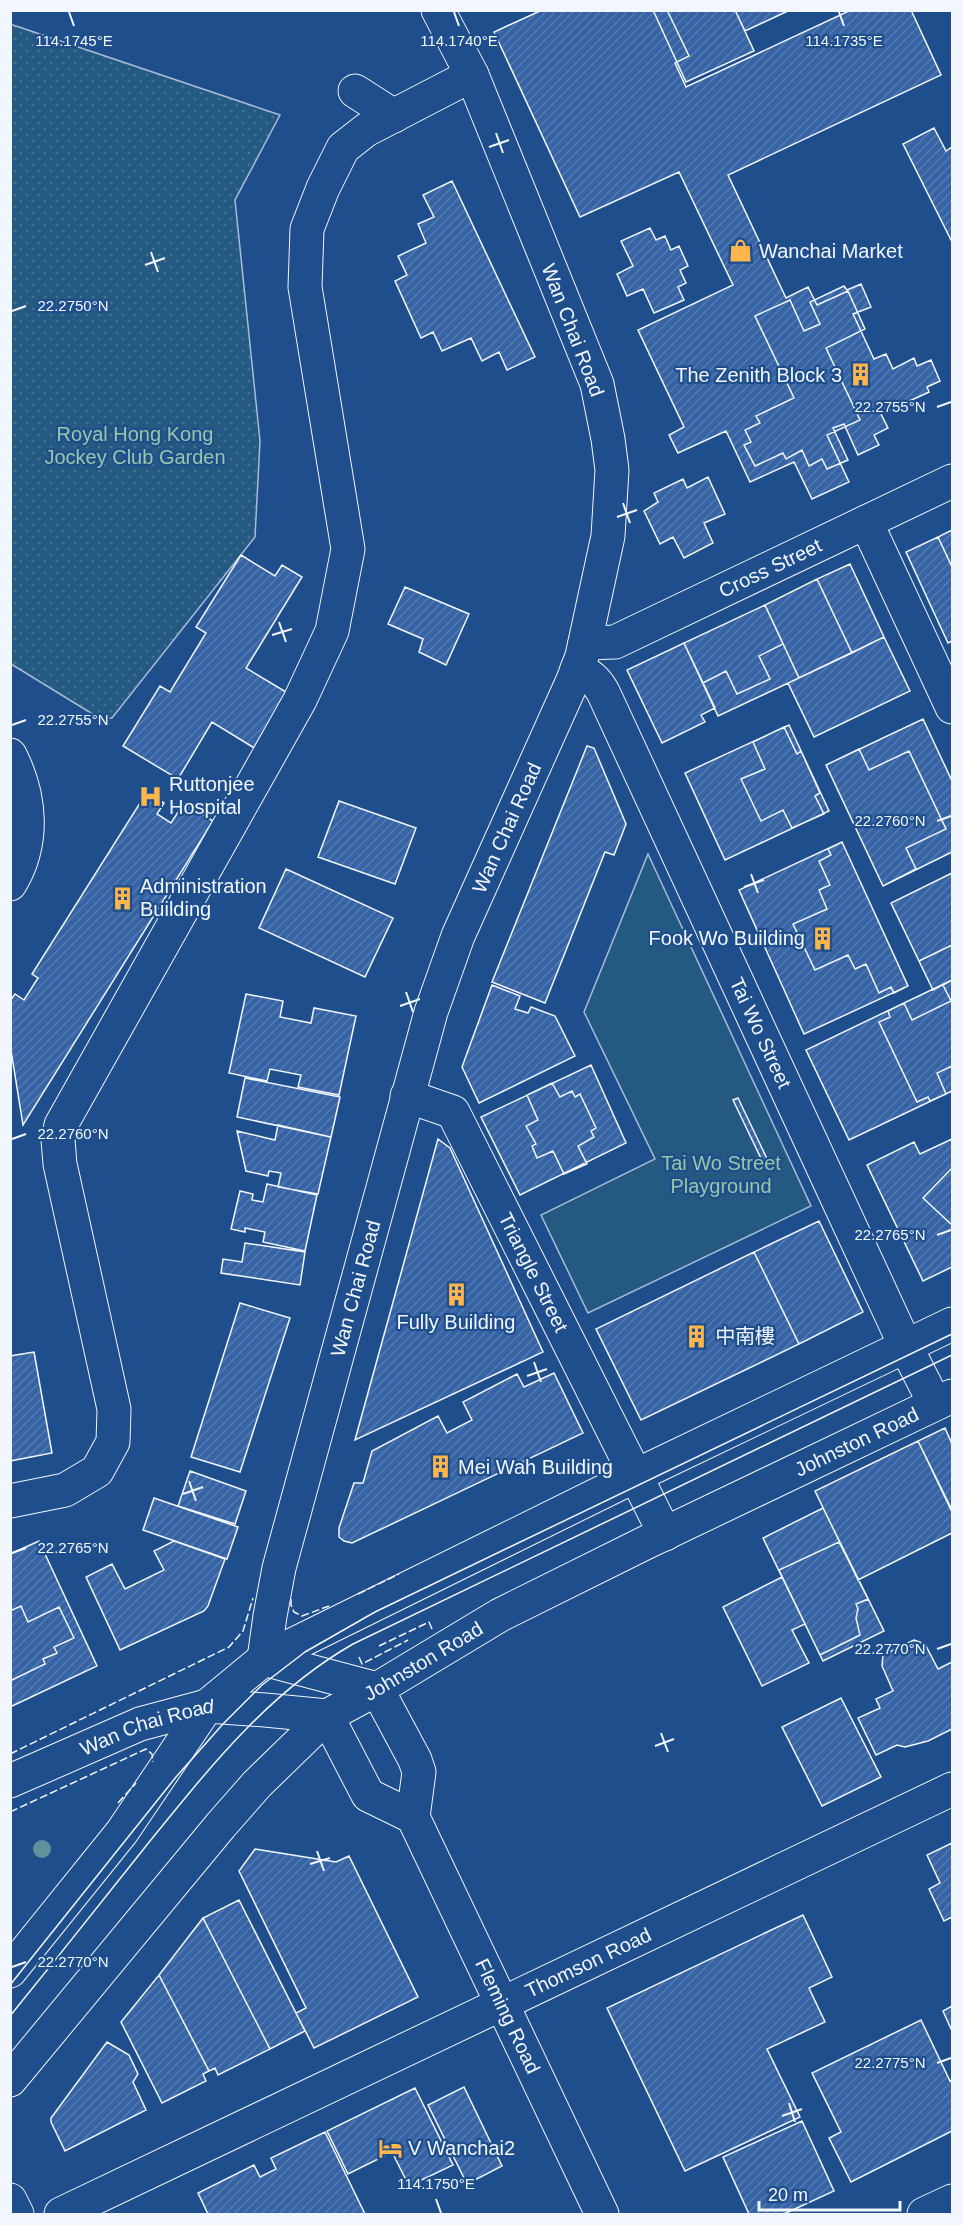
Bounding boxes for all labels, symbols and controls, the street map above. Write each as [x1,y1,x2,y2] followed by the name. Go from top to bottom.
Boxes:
[35,32,113,49] text: 114.1745°E
[420,32,498,49] text: 114.1740°E
[805,32,883,49] text: 114.1735°E
[728,238,754,264] shop icon: Wanchai Market
[759,240,903,262] place label: Wanchai Market
[538,260,608,400] street label: Wan Chai Road
[37,297,109,314] text: 22.2750°N
[847,362,873,388] building icon: The Zenith Block 3
[675,364,842,386] place label: The Zenith Block 3
[854,398,926,415] text: 22.2755°N
[44,423,226,468] park label: Royal Hong Kong Jockey Club Garden
[715,534,825,602] street label: Cross Street
[37,711,109,728] text: 22.2755°N
[468,759,545,896] street label: Wan Chai Road
[169,773,255,818] place label: Ruttonjee Hospital
[138,783,164,809] hospital icon: Ruttonjee Hospital
[854,812,926,829] text: 22.2760°N
[140,875,267,920] place label: Administration Building
[109,885,135,911] building icon: Administration Building
[810,925,836,951] building icon: Fook Wo Building
[649,927,805,949] place label: Fook Wo Building
[726,974,796,1092] street label: Tai Wo Street
[37,1125,109,1142] text: 22.2760°N
[661,1152,781,1197] park label: Tai Wo Street Playground
[494,1209,573,1336] street label: Triangle Street
[326,1218,385,1359] street label: Wan Chai Road
[854,1226,926,1243] text: 22.2765°N
[443,1281,469,1307] building icon: Fully Building
[397,1311,515,1333] place label: Fully Building
[684,1323,710,1349] building icon: 中南樓
[715,1325,775,1347] place label: 中南樓
[791,1403,922,1481] street label: Johnston Road
[427,1454,453,1480] building icon: Mei Wah Building
[458,1456,613,1478] place label: Mei Wah Building
[37,1539,109,1556] text: 22.2765°N
[360,1617,487,1705] street label: Johnston Road
[854,1640,926,1657] text: 22.2770°N
[77,1695,215,1760] street label: Wan Chai Road
[522,1923,655,2002] street label: Thomson Road
[37,1953,109,1970] text: 22.2770°N
[471,1955,544,2077] street label: Fleming Road
[854,2054,926,2071] text: 22.2775°N
[377,2135,403,2161] hotel icon: V Wanchai2
[408,2137,515,2159] place label: V Wanchai2
[759,2174,900,2212] scale bar
[397,2175,475,2192] text: 114.1750°E
[768,2185,808,2205] text: 20 m

